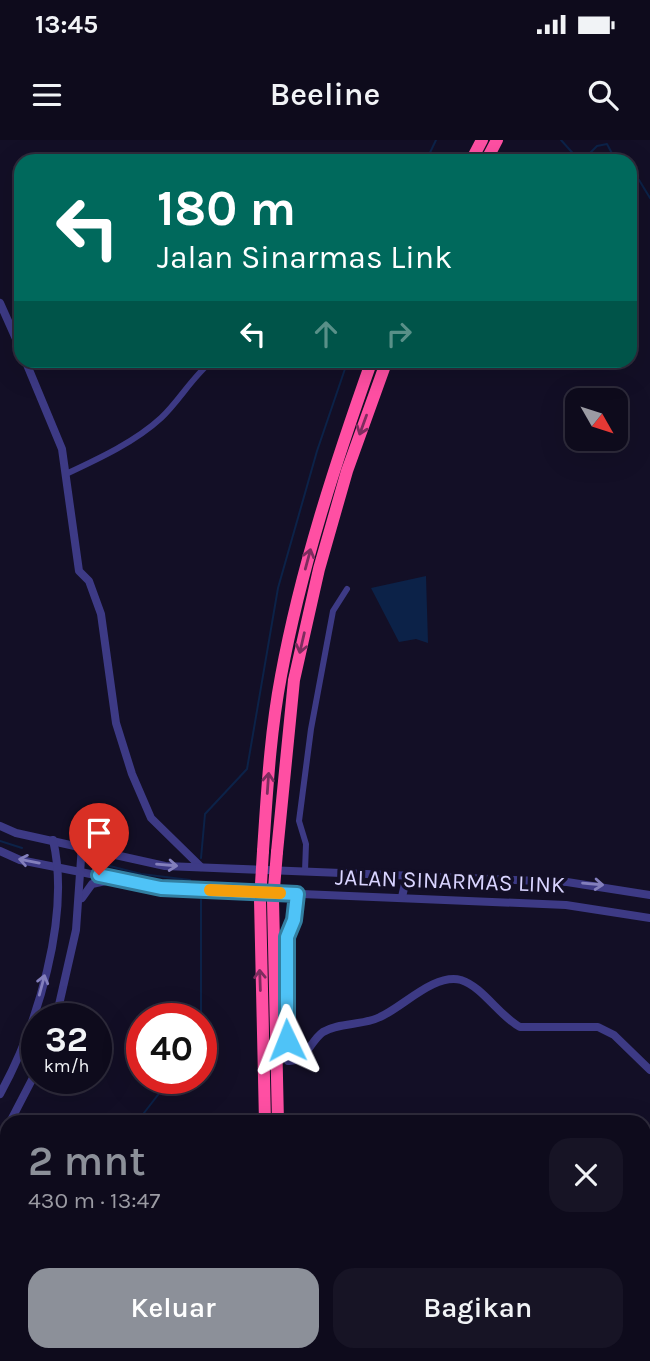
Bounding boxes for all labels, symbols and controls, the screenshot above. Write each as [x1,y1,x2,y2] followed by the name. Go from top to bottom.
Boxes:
[35,9,98,40] text: 13:45
[28,76,66,114] icon: menu
[270,76,380,113] text: Beeline
[584,76,622,114] icon: search
[157,180,296,237] text: 180 m
[42,182,133,273] icon: left
[157,239,452,276] text: Jalan Sinarmas Link
[234,315,272,353] icon: left
[307,315,345,353] icon: ahead
[380,315,418,353] icon: right
[565,388,628,452] north arrow
[565,388,628,451] map controls
[356,413,368,435] one-way arrow
[302,548,315,571] one-way arrow
[295,632,308,654] one-way arrow
[262,772,275,794] one-way arrow
[69,803,129,875] pin
[80,814,118,852] icon: arrive
[18,854,41,868] one-way arrow
[156,859,178,872] one-way arrow
[335,863,565,899] street label: JALAN SINARMAS LINK
[581,878,604,891] one-way arrow
[253,969,267,992] one-way arrow
[36,974,49,997] one-way arrow
[126,1003,217,1094] speed limit sign: 40
[250,1003,324,1077] position arrow
[45,1019,88,1060] text: 32
[44,1055,89,1077] text: km/h
[28,1136,146,1186] text: 2 mnt
[549,1138,623,1212] button: close
[28,1187,160,1214] text: 430 m · 13:47
[28,1268,319,1348] button: Keluar
[333,1268,623,1348] button: Bagikan

